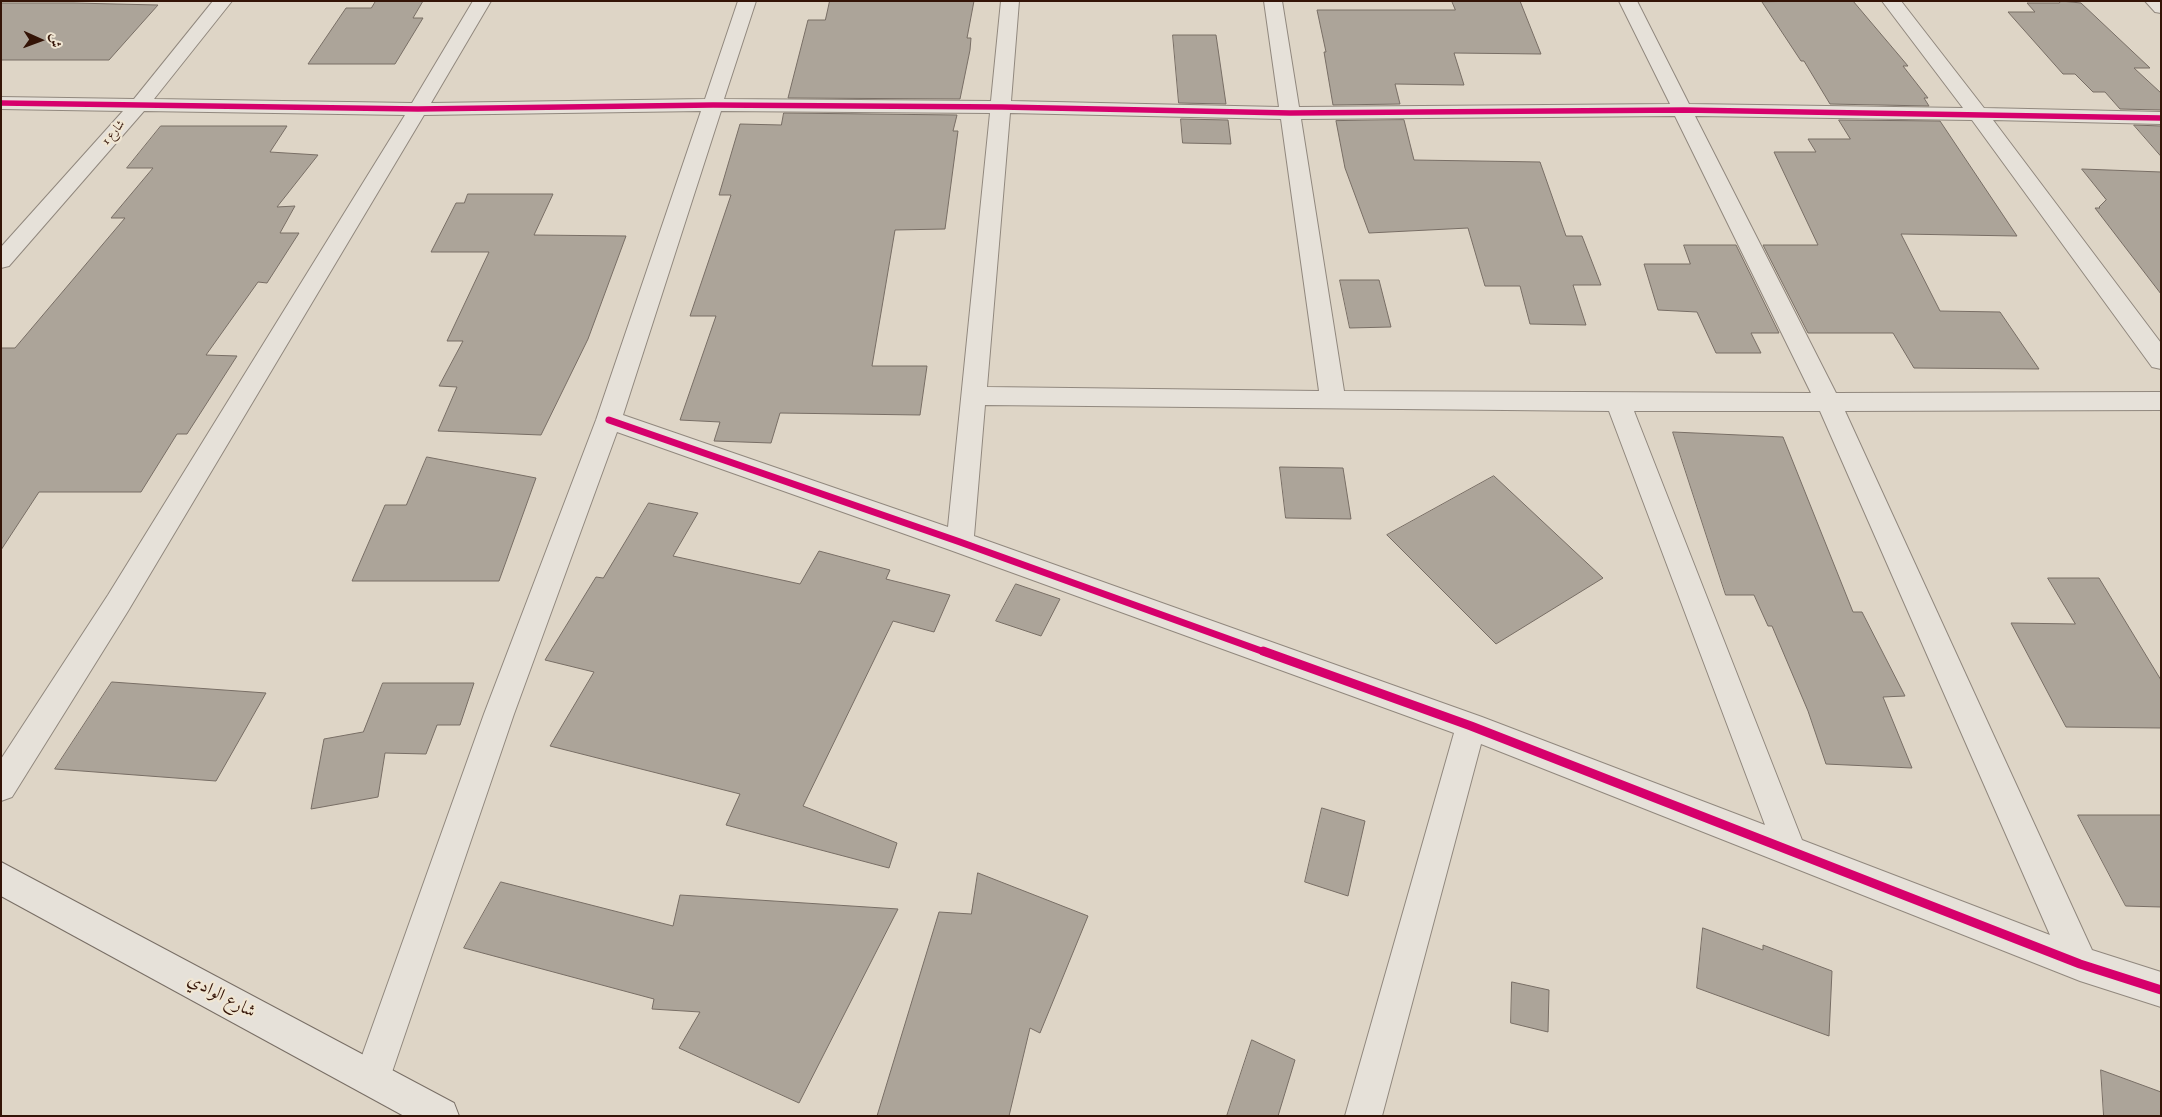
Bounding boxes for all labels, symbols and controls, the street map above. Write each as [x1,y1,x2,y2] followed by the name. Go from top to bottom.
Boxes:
[15,15,65,65] north arrow
[46,33,64,48] text: ش
[99,118,129,148] street label: شارع 1
[183,970,259,1024] street label: شارع الوادي

